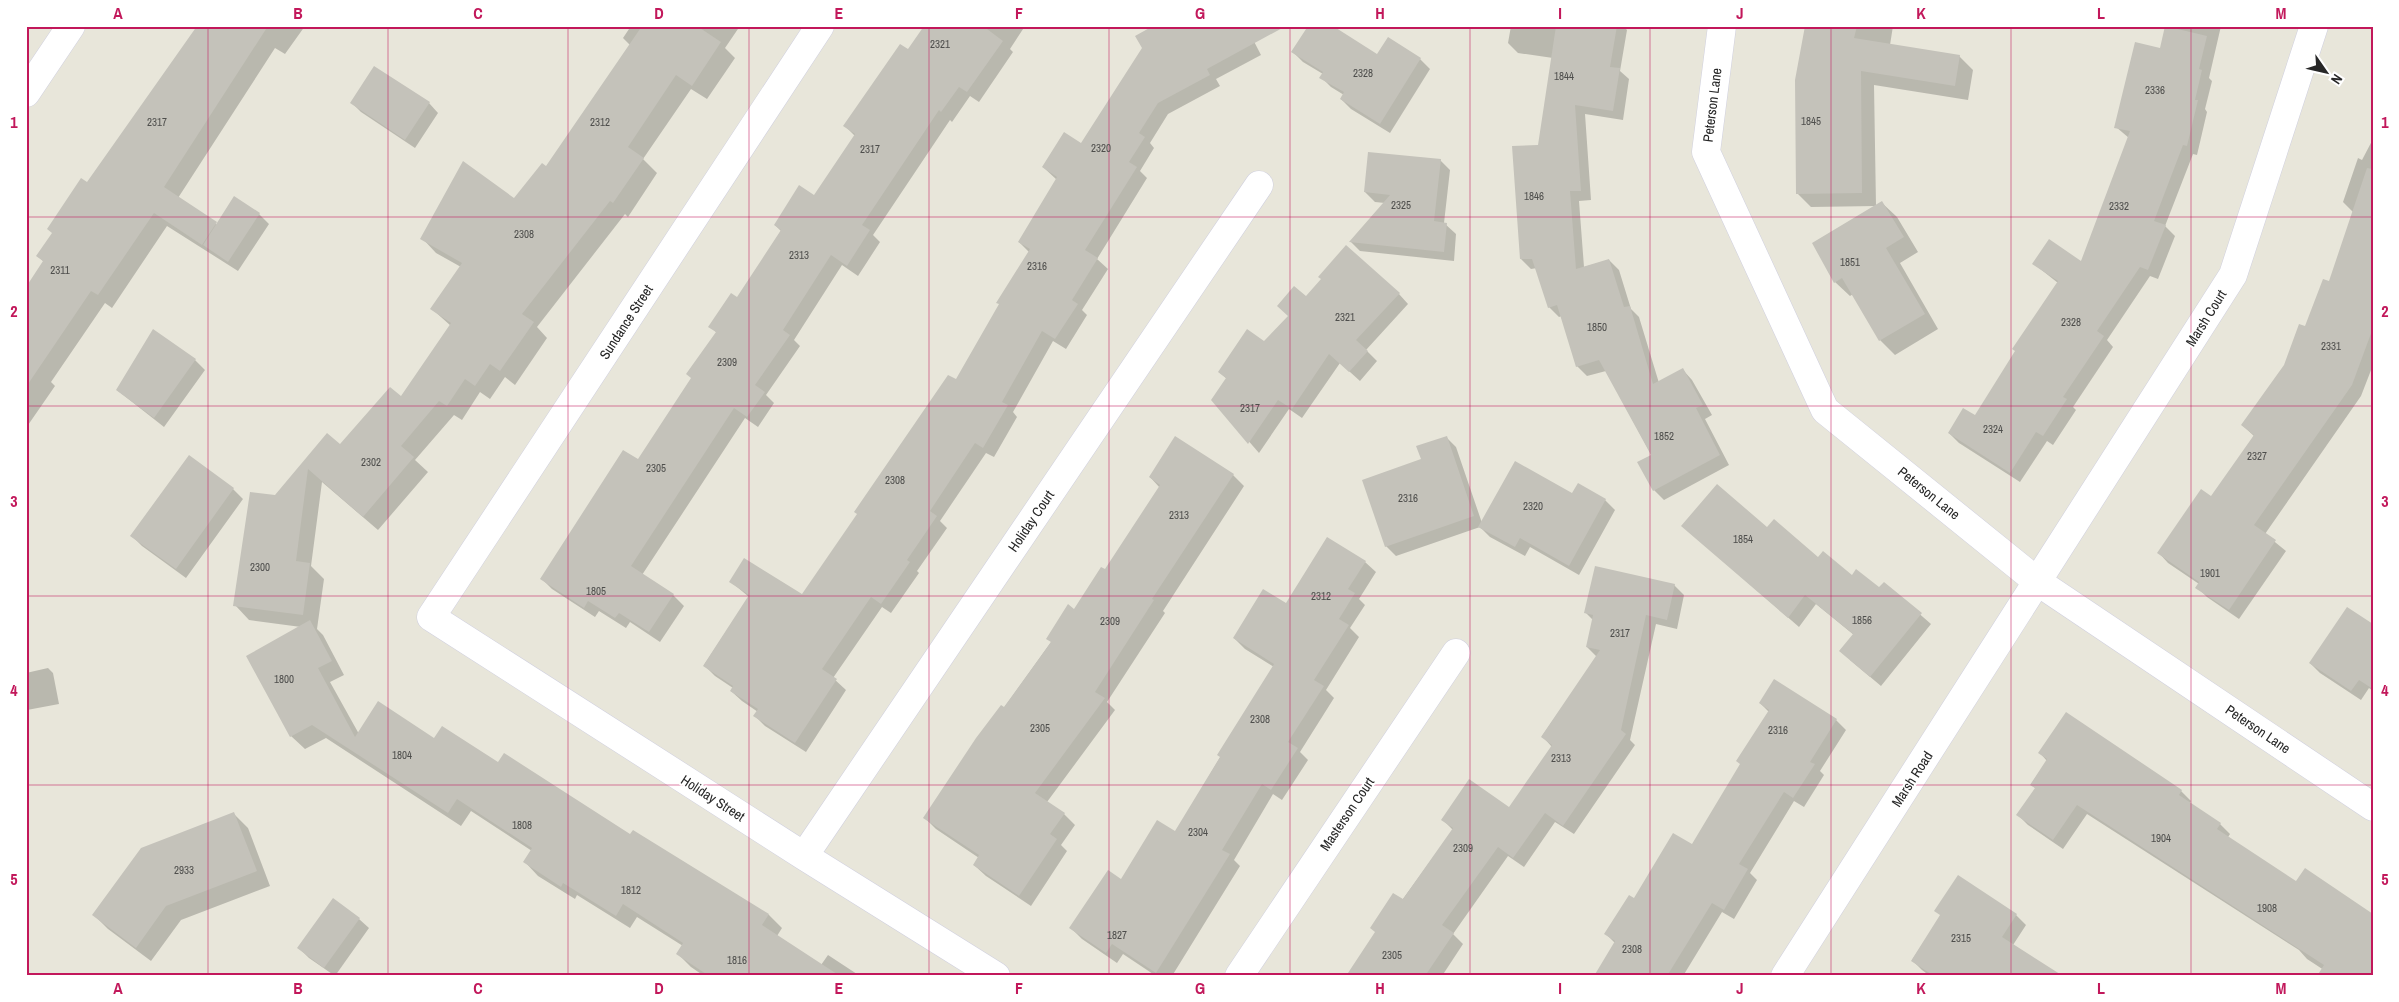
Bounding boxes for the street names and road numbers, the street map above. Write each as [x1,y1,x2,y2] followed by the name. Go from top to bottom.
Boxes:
[1699,67,1725,143] street label: Peterson Lane
[595,281,657,363] street label: Sundance Street
[2182,286,2230,350] street label: Marsh Court
[1894,463,1964,523] street label: Peterson Lane
[1004,487,1058,555] street label: Holiday Court
[2222,701,2294,757] street label: Peterson Lane
[1887,748,1937,810] street label: Marsh Road
[678,771,748,825] street label: Holiday Street
[1316,774,1378,854] street label: Masterson Court

